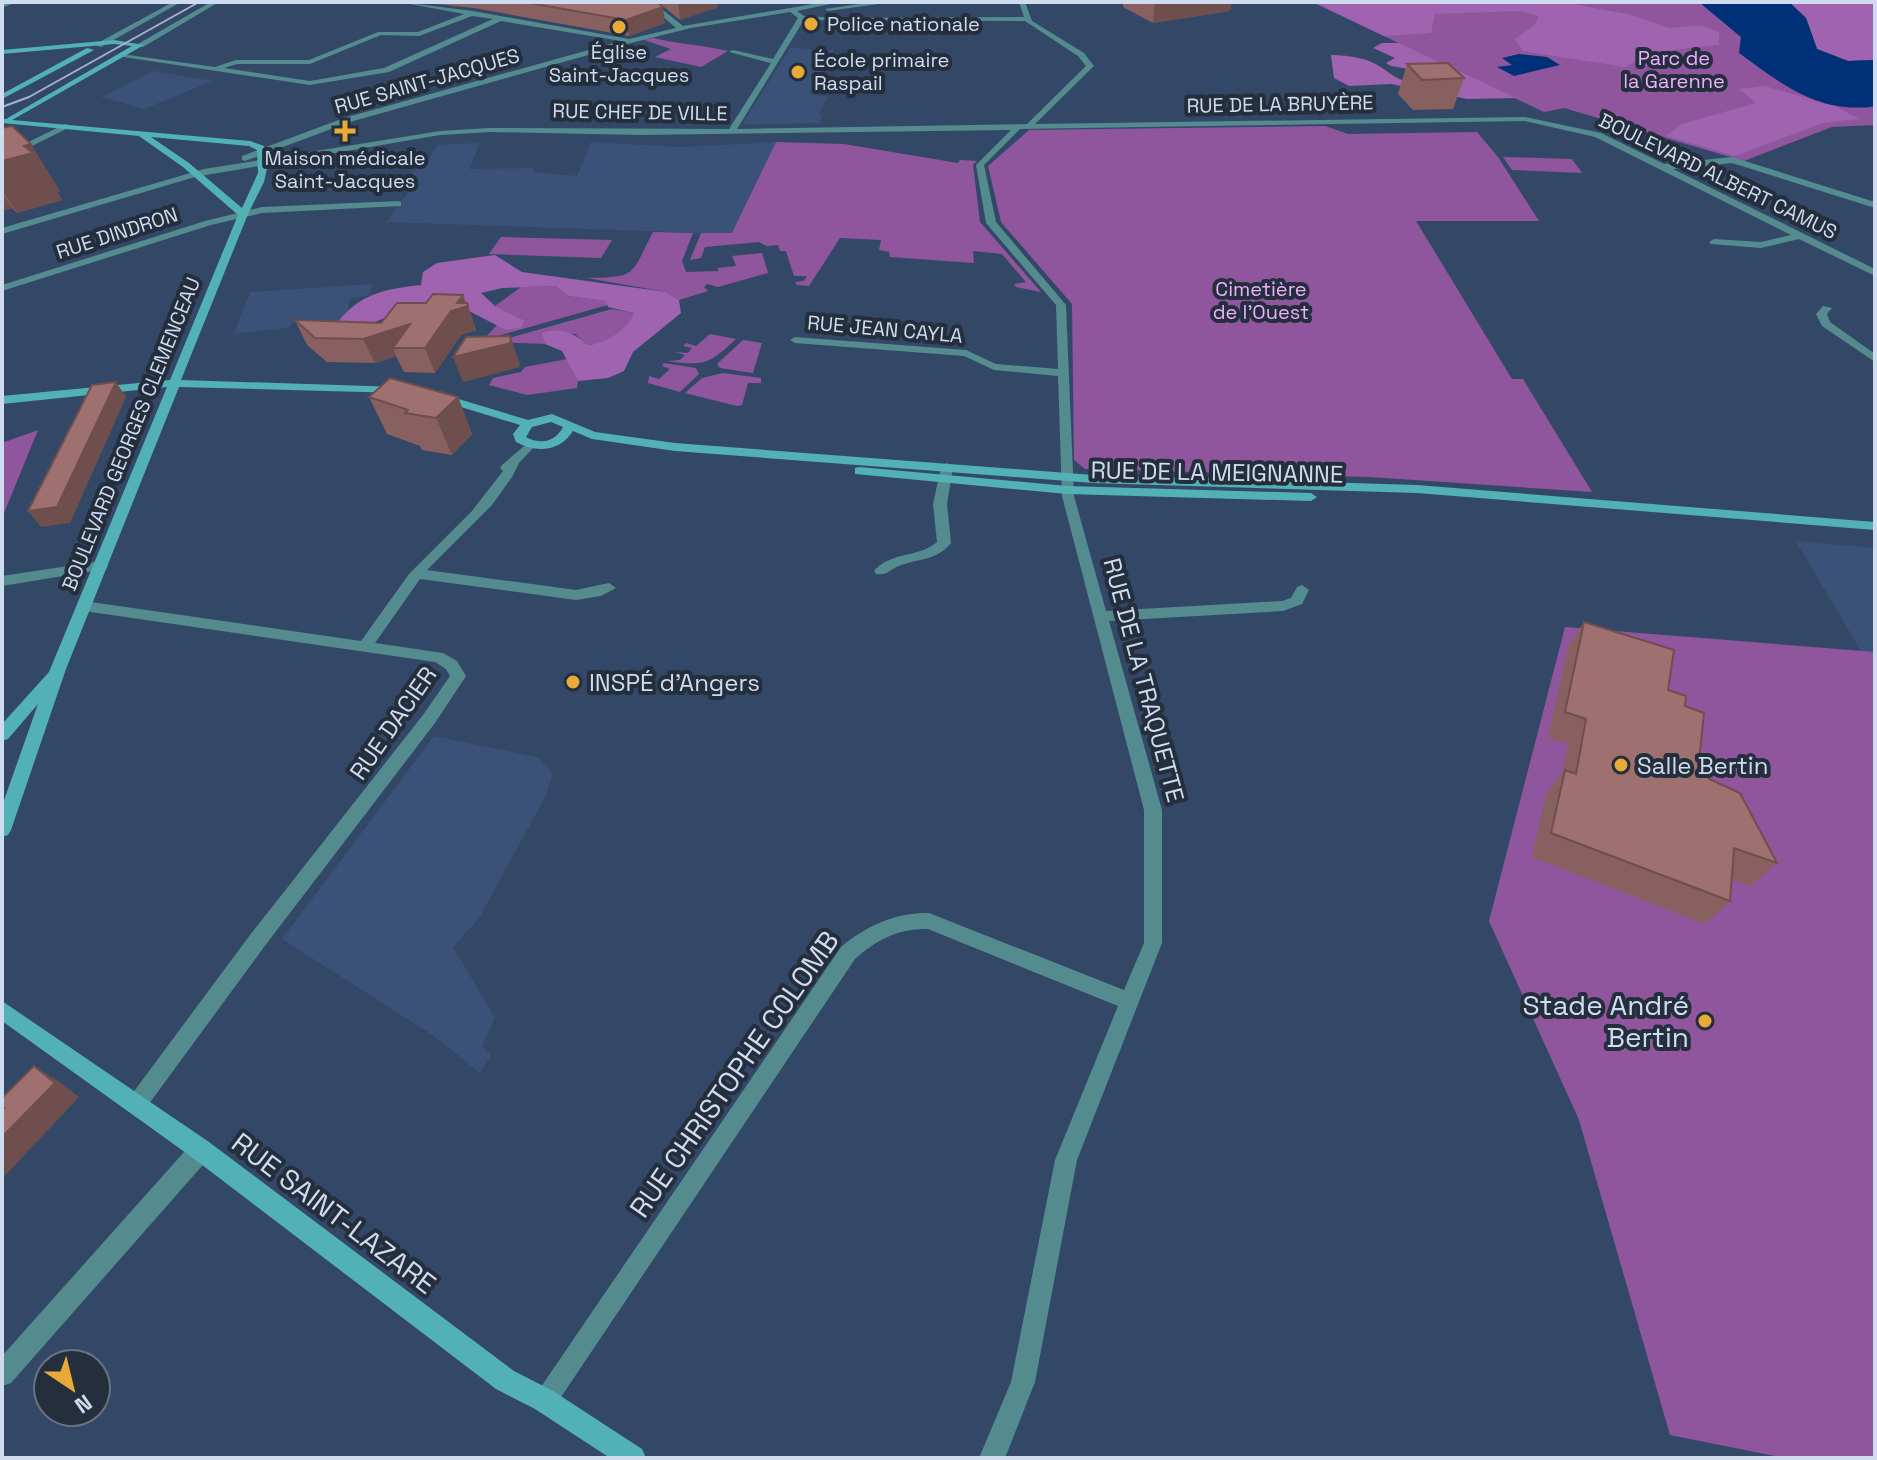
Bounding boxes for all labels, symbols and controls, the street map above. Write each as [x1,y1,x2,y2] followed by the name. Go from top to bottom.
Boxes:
[827,11,980,37] place label: Police nationale
[802,15,820,33] marker: Police nationale
[610,18,628,36] marker: Église Saint-Jacques
[549,39,689,88] place label: Église Saint-Jacques
[332,42,522,120] street label: RUE SAINT-JACQUES
[1623,45,1725,94] park label: Parc de la Garenne
[814,47,949,96] place label: École primaire Raspail
[789,63,807,81] marker: École primaire Raspail
[1186,89,1374,119] street label: RUE DE LA BRUYÈRE
[552,97,728,127] street label: RUE CHEF DE VILLE
[1595,107,1841,245] street label: BOULEVARD ALBERT CAMUS
[334,120,356,142] marker: Maison médicale Saint-Jacques
[264,145,426,194] place label: Maison médicale Saint-Jacques
[53,201,181,265] street label: RUE DINDRON
[56,273,206,595] street label: BOULEVARD GEORGES CLEMENCEAU
[1213,276,1309,325] park label: Cimetière de l'Ouest
[806,309,964,349] street label: RUE JEAN CAYLA
[1090,454,1344,490] street label: RUE DE LA MEIGNANNE
[1097,555,1191,805] street label: RUE DE LA TRAQUETTE
[343,660,443,786] street label: RUE DACIER
[589,667,760,698] place label: INSPÉ d'Angers
[564,673,582,691] marker: INSPÉ d'Angers
[1637,750,1768,781] place label: Salle Bertin
[1612,756,1630,774] marker: Salle Bertin
[621,924,847,1224] street label: RUE CHRISTOPHE COLOMB
[1522,987,1689,1055] place label: Stade André Bertin
[1696,1012,1714,1030] marker: Stade André Bertin
[225,1124,443,1302] street label: RUE SAINT-LAZARE
[32,1348,112,1428] north arrow
[69,1389,98,1420] text: N

